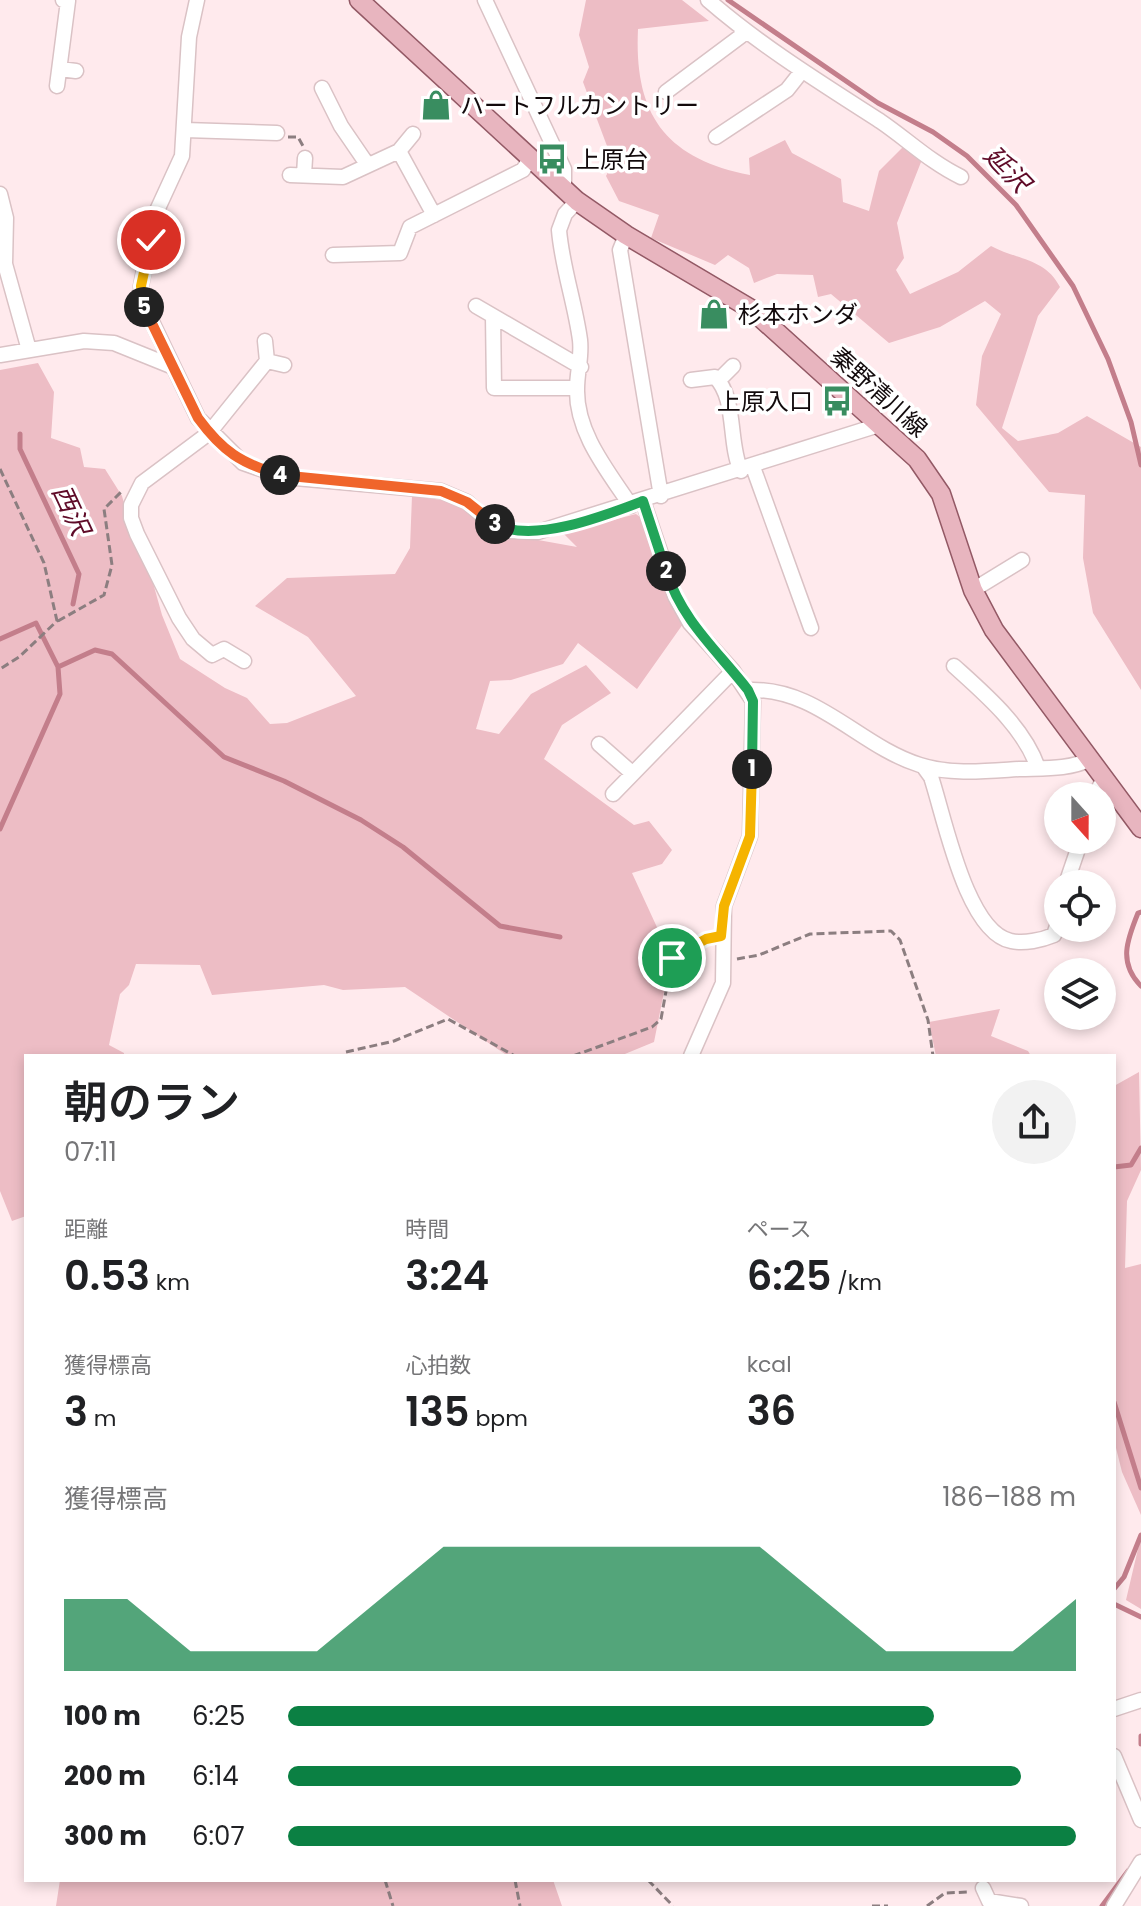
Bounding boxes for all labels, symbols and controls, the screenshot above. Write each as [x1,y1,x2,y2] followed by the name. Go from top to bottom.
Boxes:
[419,88,453,122] shop icon: ハートフルカントリー
[460,89,699,122] place label: ハートフルカントリー
[976,138,1040,202] water label: 延沢
[535,142,569,176] bus stop icon: 上原台
[576,143,648,176] place label: 上原台
[117,206,185,274] pin
[129,218,173,262] icon: check
[124,287,164,327] pin: 5
[137,291,151,322] text: 5
[697,297,731,331] shop icon: 杉本ホンダ
[738,298,858,331] place label: 杉本ホンダ
[823,340,935,444] street label: 秦野清川線
[820,384,854,418] bus stop icon: 上原入口
[717,385,813,418] place label: 上原入口
[260,455,300,495] pin: 4
[273,459,287,490] text: 4
[44,479,100,544] water label: 西沢
[475,504,515,544] pin: 3
[488,508,502,539] text: 3
[646,551,686,591] pin: 2
[660,555,672,586] text: 2
[732,749,772,789] pin: 1
[748,753,756,784] text: 1
[1044,782,1116,854] north arrow
[1044,782,1116,1030] map controls
[1044,870,1116,942] button: locate
[638,924,706,992] pin
[650,936,694,980] icon: arrive
[1044,958,1116,1030] button: layers
[64,1072,240,1133] text: 朝のラン
[992,1080,1076,1164] button: share
[64,1134,117,1170] text: 07:11
[64,1214,108,1245] text: 距離
[405,1214,449,1245] text: 時間
[747,1214,812,1245] text: ペース
[64,1248,150,1304] text: 0.53
[405,1248,489,1304] text: 3:24
[747,1248,832,1304] text: 6:25
[150,1267,190,1298] text: km
[832,1267,882,1298] text: /km
[747,1349,792,1380] text: kcal
[64,1350,152,1381] text: 獲得標高
[405,1350,471,1381] text: 心拍数
[747,1383,796,1439] text: 36
[64,1384,88,1440] text: 3
[405,1384,470,1440] text: 135
[88,1403,117,1434] text: m
[470,1403,528,1434] text: bpm
[942,1479,1076,1515] text: 186–188 m
[64,1481,168,1517] text: 獲得標高
[64,1698,141,1734] text: 100 m
[192,1698,245,1734] text: 6:25
[64,1758,146,1794] text: 200 m
[192,1758,239,1794] text: 6:14
[64,1818,147,1854] text: 300 m
[192,1818,245,1854] text: 6:07

